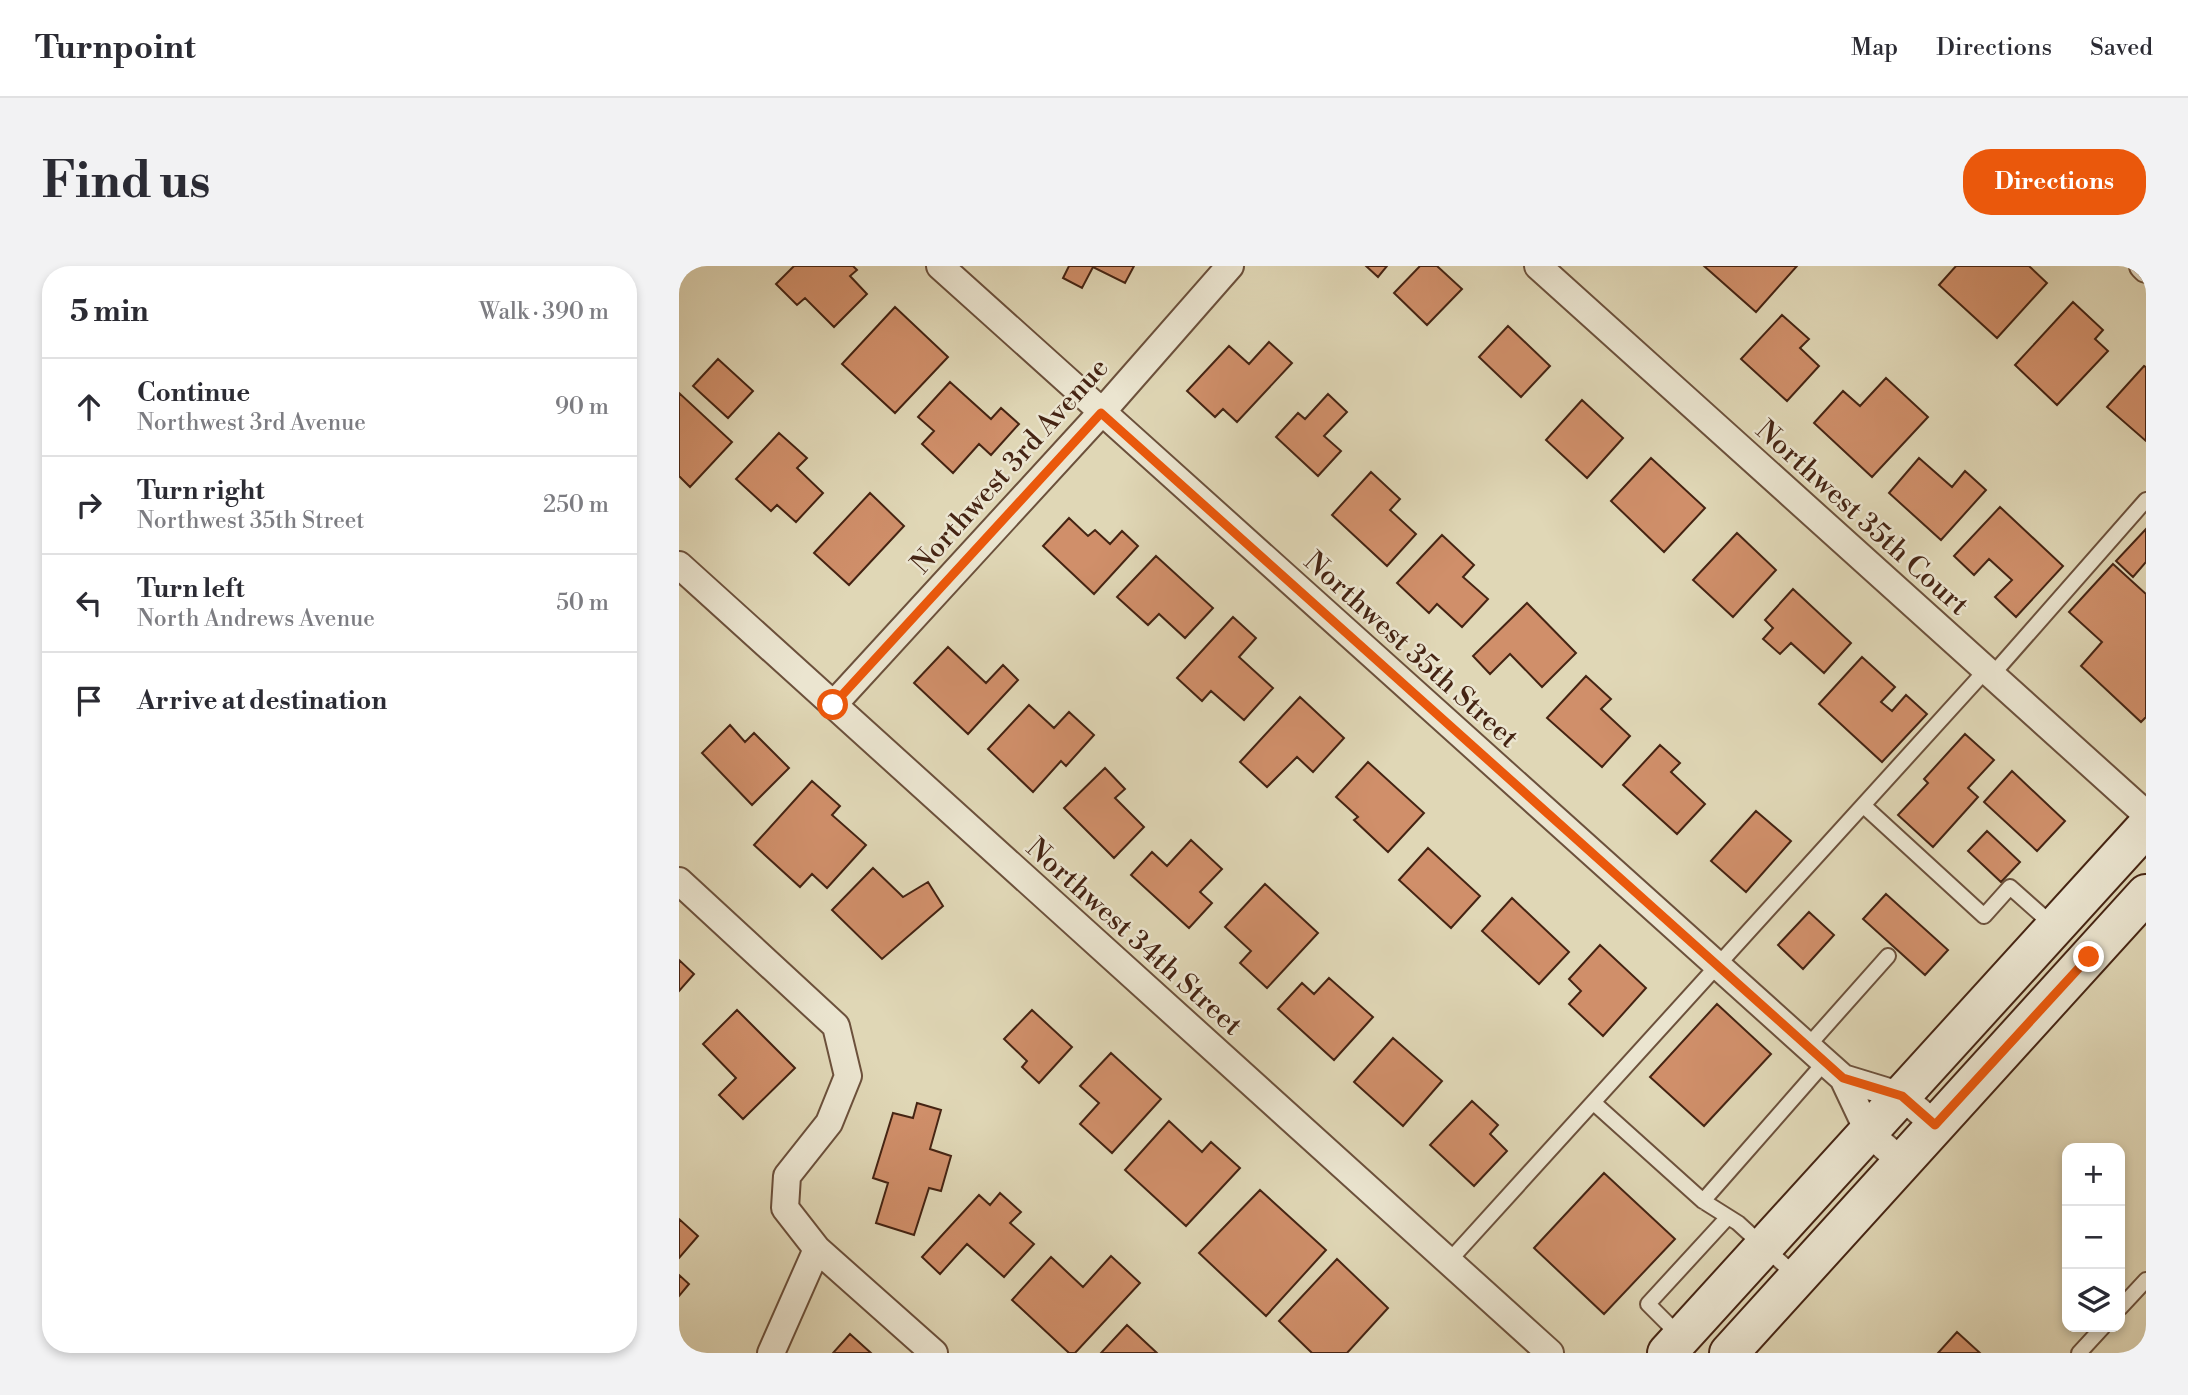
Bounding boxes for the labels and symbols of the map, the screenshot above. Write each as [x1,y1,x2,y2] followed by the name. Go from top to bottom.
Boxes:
[904,351,1116,581] street label: Northwest 3rd Avenue
[1748,413,1976,623] street label: Northwest 35th Court
[1296,544,1526,756] street label: Northwest 35th Street
[817,689,848,720] route start
[1019,831,1249,1043] street label: Northwest 34th Street
[2073,941,2104,972] route end

